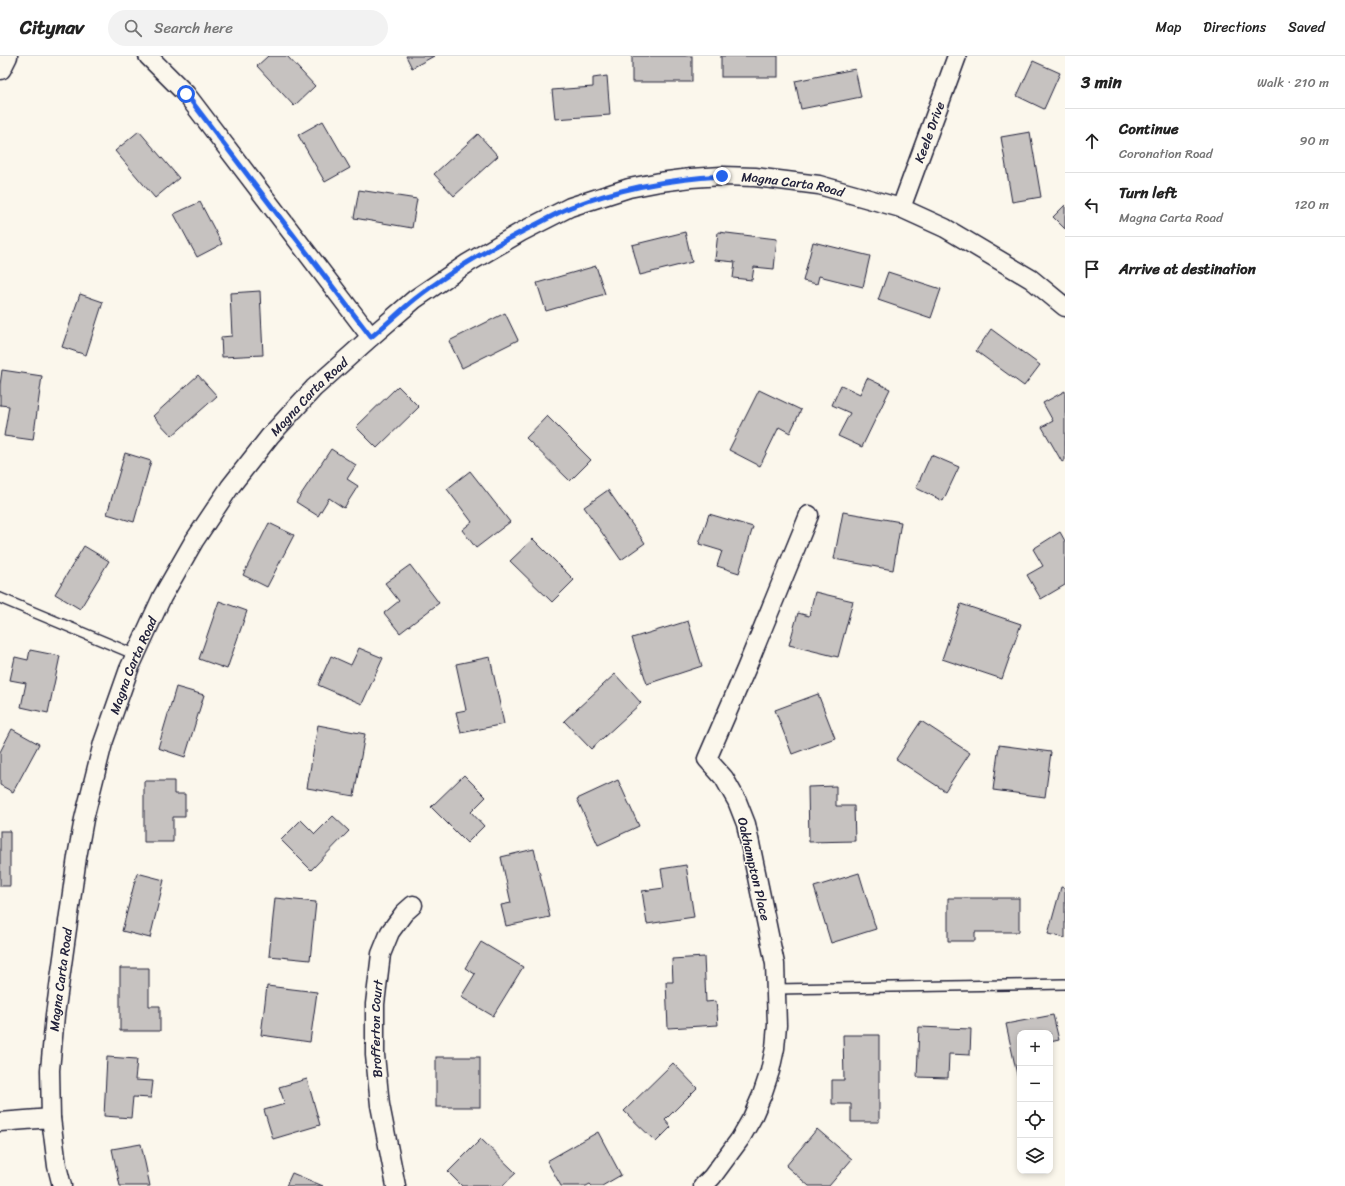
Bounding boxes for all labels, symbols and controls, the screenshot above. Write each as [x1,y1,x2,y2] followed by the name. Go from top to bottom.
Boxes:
[108,10,388,46] search box
[20,11,84,44] text: Citynav
[154,15,233,41] text: Search here
[1155,15,1181,40] text: Map
[1203,15,1266,40] text: Directions
[1288,15,1325,40] text: Saved
[122,17,144,39] icon: search
[1081,67,1122,97] text: 3 min
[1257,71,1329,94] text: Walk · 210 m
[177,85,195,103] route start
[907,98,951,166] street label: Keele Drive
[1119,116,1179,142] text: Continue
[1299,129,1329,152] text: 90 m
[1081,130,1103,152] icon: ahead
[1119,142,1213,165] text: Coronation Road
[741,165,848,203] street label: Magna Carta Road
[713,167,731,185] route end
[1119,180,1177,206] text: Turn left
[1294,193,1329,216] text: 120 m
[1081,194,1103,216] icon: left
[1119,206,1223,229] text: Magna Carta Road
[1119,256,1256,282] text: Arrive at destination
[1081,258,1103,280] icon: arrive
[264,350,354,441] street label: Magna Carta Road
[103,611,164,717] street label: Magna Carta Road
[731,815,777,923] street label: Oakhampton Place
[42,925,79,1032] street label: Magna Carta Road
[364,978,389,1079] street label: Brofferton Court
[1017,1030,1053,1174] map controls
[1017,1030,1053,1066] button: +
[1017,1066,1053,1102] button: −
[1017,1102,1053,1138] button: locate
[1017,1138,1053,1174] button: layers

